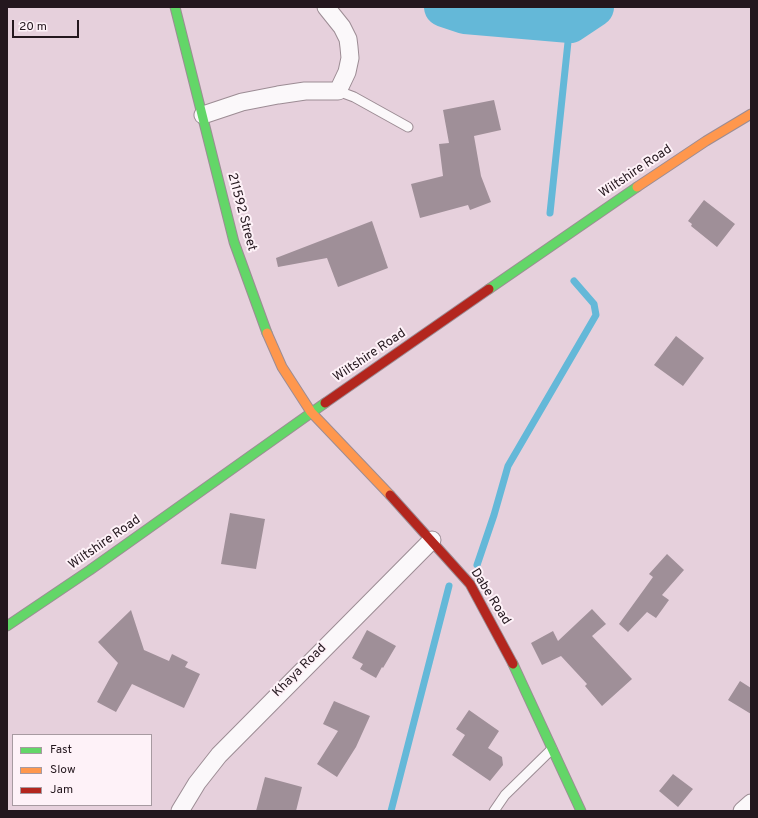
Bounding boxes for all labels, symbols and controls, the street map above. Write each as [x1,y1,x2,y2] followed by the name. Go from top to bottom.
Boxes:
[14,12,81,38] scale bar
[19,19,47,35] text: 20 m
[597,142,675,202] street label: Wiltshire Road
[223,171,259,253] street label: 211592 Street
[331,326,409,386] street label: Wiltshire Road
[66,513,144,573] street label: Wiltshire Road
[467,566,513,628] street label: Dabe Road
[270,641,330,701] street label: Khaya Road
[12,734,152,806] legend
[50,742,72,758] text: Fast
[50,762,76,778] text: Slow
[50,782,73,798] text: Jam

